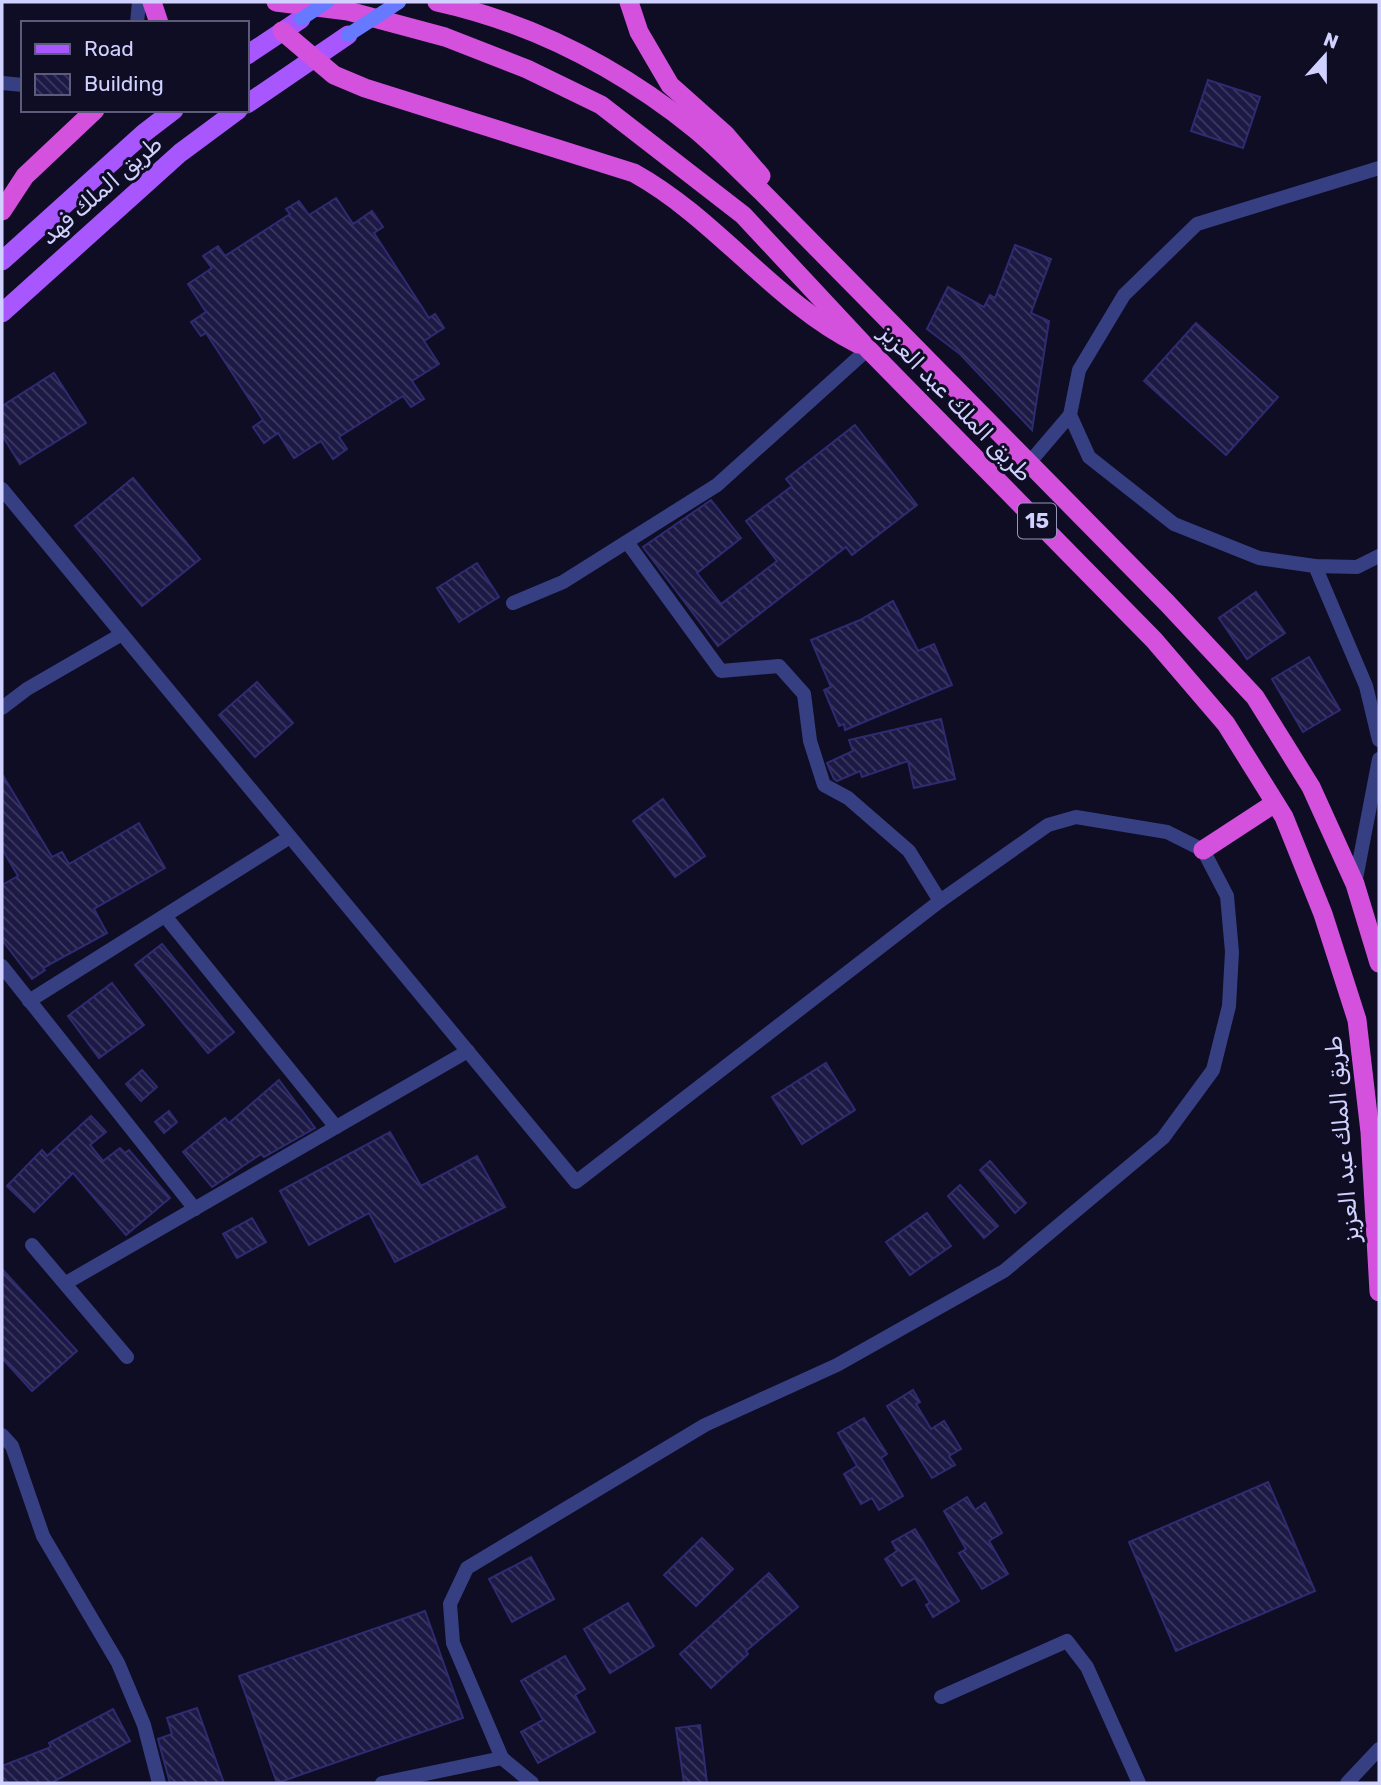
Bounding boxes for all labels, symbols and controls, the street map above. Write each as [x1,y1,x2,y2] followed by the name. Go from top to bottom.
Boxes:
[21,21,248,112] legend
[1290,21,1360,91] north arrow
[1320,27,1341,54] text: N
[84,36,134,61] text: Road
[84,71,164,96] text: Building
[34,130,168,250] street label: طريق الملك فهد
[873,317,1038,487] street label: طريق الملك عبد العزيز
[1018,504,1056,538] road number: 15
[1319,1035,1365,1245] street label: طريق الملك عبد العزيز

